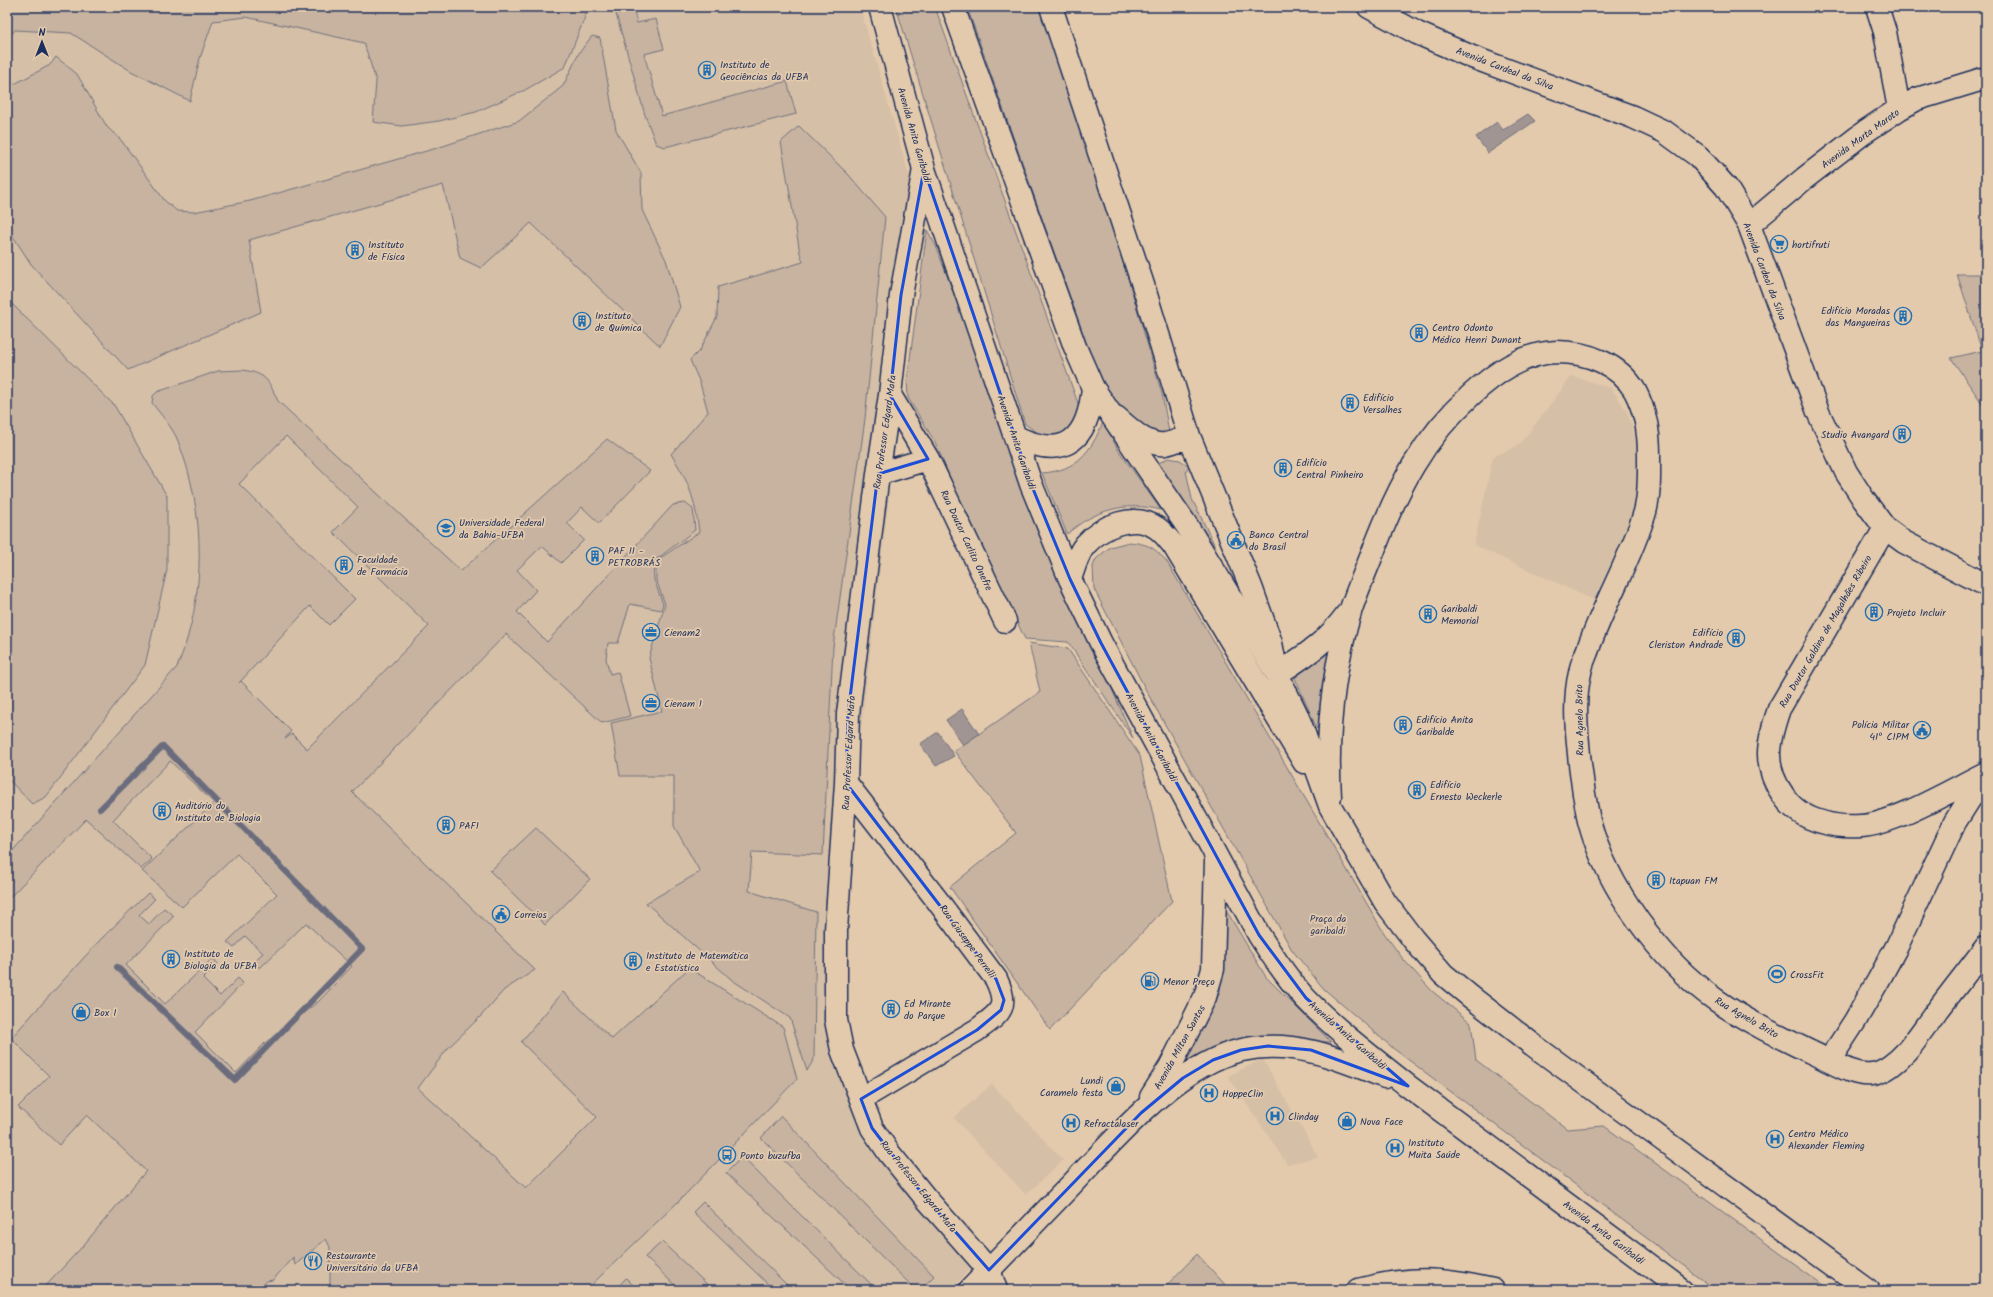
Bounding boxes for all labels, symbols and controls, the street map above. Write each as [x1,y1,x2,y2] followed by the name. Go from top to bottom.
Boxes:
[22,22,62,62] north arrow
[39,24,46,42] text: N
[1453,43,1556,95] street label: Avenida Cardeal da Silva
[720,57,809,85] place label: Instituto de Geociências da UFBA
[697,60,717,80] building icon: Instituto de Geociências da UFBA
[893,86,936,186] street label: Avenida Anita Garibaldi
[1818,105,1903,173] street label: Avenida Marta Maroto
[1738,220,1790,323] street label: Avenida Cardeal da Silva
[1769,234,1789,254] supermarket icon: hortifruti
[368,237,405,265] place label: Instituto de Física
[1792,237,1830,253] place label: hortifruti
[345,240,365,260] building icon: Instituto de Física
[1821,303,1891,331] place label: Edifício Moradas das Mangueiras
[1893,306,1913,326] building icon: Edifício Moradas das Mangueiras
[595,308,642,336] place label: Instituto de Química
[572,311,592,331] building icon: Instituto de Química
[1432,320,1521,348] place label: Centro Odonto Médico Henri Dunant
[1409,323,1429,343] building icon: Centro Odonto Médico Henri Dunant
[869,374,901,490] street label: Rua Professor Edgard Mafa
[1363,390,1402,418] place label: Edifício Versalhes
[992,393,1040,492] street label: Avenida Anita Garibaldi
[1340,393,1360,413] building icon: Edifício Versalhes
[1892,424,1912,444] building icon: Studio Avangard
[1821,427,1890,443] place label: Studio Avangard
[1296,455,1364,483] place label: Edifício Central Pinheiro
[1273,458,1293,478] building icon: Edifício Central Pinheiro
[936,487,997,594] street label: Rua Doutor Carlito Onefre
[459,515,545,543] place label: Universidade Federal da Bahia-UFBA
[436,518,456,538] school or university icon: Universidade Federal da Bahia-UFBA
[1249,527,1309,555] place label: Banco Central do Brasil
[1226,530,1246,550] public building icon: Banco Central do Brasil
[608,543,661,571] place label: PAF II - PETROBRÁS
[585,546,605,566] building icon: PAF II - PETROBRÁS
[357,552,408,580] place label: Faculdade de Farmácia
[1775,552,1877,711] street label: Rua Doutor Galdino de Magalhães Ribeiro
[334,555,354,575] building icon: Faculdade de Farmácia
[1441,601,1479,629] place label: Garibaldi Memorial
[1864,602,1884,622] building icon: Projeto Incluir
[1418,604,1438,624] building icon: Garibaldi Memorial
[1887,605,1946,621] place label: Projeto Incluir
[641,622,661,642] office icon: Cienam2
[664,625,701,641] place label: Cienam2
[1648,625,1723,653] place label: Edifício Cleriston Andrade
[1726,628,1746,648] building icon: Edifício Cleriston Andrade
[1571,684,1589,756] street label: Rua Agnelo Brito
[1121,690,1182,785] street label: Avenida Anita Garibaldi
[641,693,661,713] office icon: Cienam 1
[838,695,860,811] street label: Rua Professor Edgard Mafa
[664,696,702,712] place label: Cienam 1
[1416,712,1473,740] place label: Edifício Anita Garibalde
[1393,715,1413,735] building icon: Edifício Anita Garibalde
[1852,717,1910,745] place label: Polícia Militar 41º CIPM
[1912,720,1932,740] public building icon: Polícia Militar 41º CIPM
[1430,777,1502,805] place label: Edifício Ernesto Weckerle
[1407,780,1427,800] building icon: Edifício Ernesto Weckerle
[175,798,261,826] place label: Auditório do Instituto de Biologia
[152,801,172,821] building icon: Auditório do Instituto de Biologia
[436,815,456,835] building icon: PAF1
[459,818,479,834] place label: PAF1
[1646,870,1666,890] building icon: Itapuan FM
[1669,873,1718,889] place label: Itapuan FM
[935,901,1000,982] street label: Rua Giuseppe Perrelli
[491,904,511,924] public building icon: Correios
[514,907,548,923] place label: Correios
[1310,911,1346,939] park label: Praça da garibaldi
[184,946,257,974] place label: Instituto de Biologia da UFBA
[646,948,749,976] place label: Instituto de Matemática e Estatística
[161,949,181,969] building icon: Instituto de Biologia da UFBA
[623,951,643,971] building icon: Instituto de Matemática e Estatística
[1767,964,1787,984] sports icon: CrossFit
[1790,967,1824,983] place label: CrossFit
[1140,971,1160,991] fuel station icon: Menor Preço
[1163,974,1215,990] place label: Menor Preço
[1712,993,1782,1043] street label: Rua Agnelo Brito
[904,996,951,1024] place label: Ed Mirante do Parque
[1305,997,1390,1075] street label: Avenida Anita Garibaldi
[881,999,901,1019] building icon: Ed Mirante do Parque
[71,1002,91,1022] shop icon: Box 1
[1150,1002,1210,1093] street label: Avenida Milton Santos
[94,1005,116,1021] place label: Box 1
[1040,1073,1104,1101] place label: Lundi Caramelo festa
[1106,1076,1126,1096] shop icon: Lundi Caramelo festa
[1199,1083,1219,1103] hospital icon: HoppeClin
[1222,1086,1263,1102] place label: HoppeClin
[1265,1106,1285,1126] hospital icon: Clinday
[1288,1109,1319,1125] place label: Clinday
[1337,1111,1357,1131] shop icon: Nova Face
[1061,1113,1081,1133] hospital icon: Refractalaser
[1360,1114,1404,1130] place label: Nova Face
[1084,1116,1139,1132] place label: Refractalaser
[1788,1126,1865,1154] place label: Centro Médico Alexander Fleming
[1765,1129,1785,1149] hospital icon: Centro Médico Alexander Fleming
[1408,1135,1460,1163] place label: Instituto Muita Saúde
[876,1137,961,1237] street label: Rua Professor Edgard Mafa
[1385,1138,1405,1158] hospital icon: Instituto Muita Saúde
[717,1145,737,1165] bus stop icon: Ponto buzufba
[740,1148,801,1164] place label: Ponto buzufba
[1559,1197,1648,1269] street label: Avenida Anita Garibaldi
[326,1248,419,1276] place label: Restaurante Universitário da UFBA
[303,1251,323,1271] restaurant icon: Restaurante Universitário da UFBA

